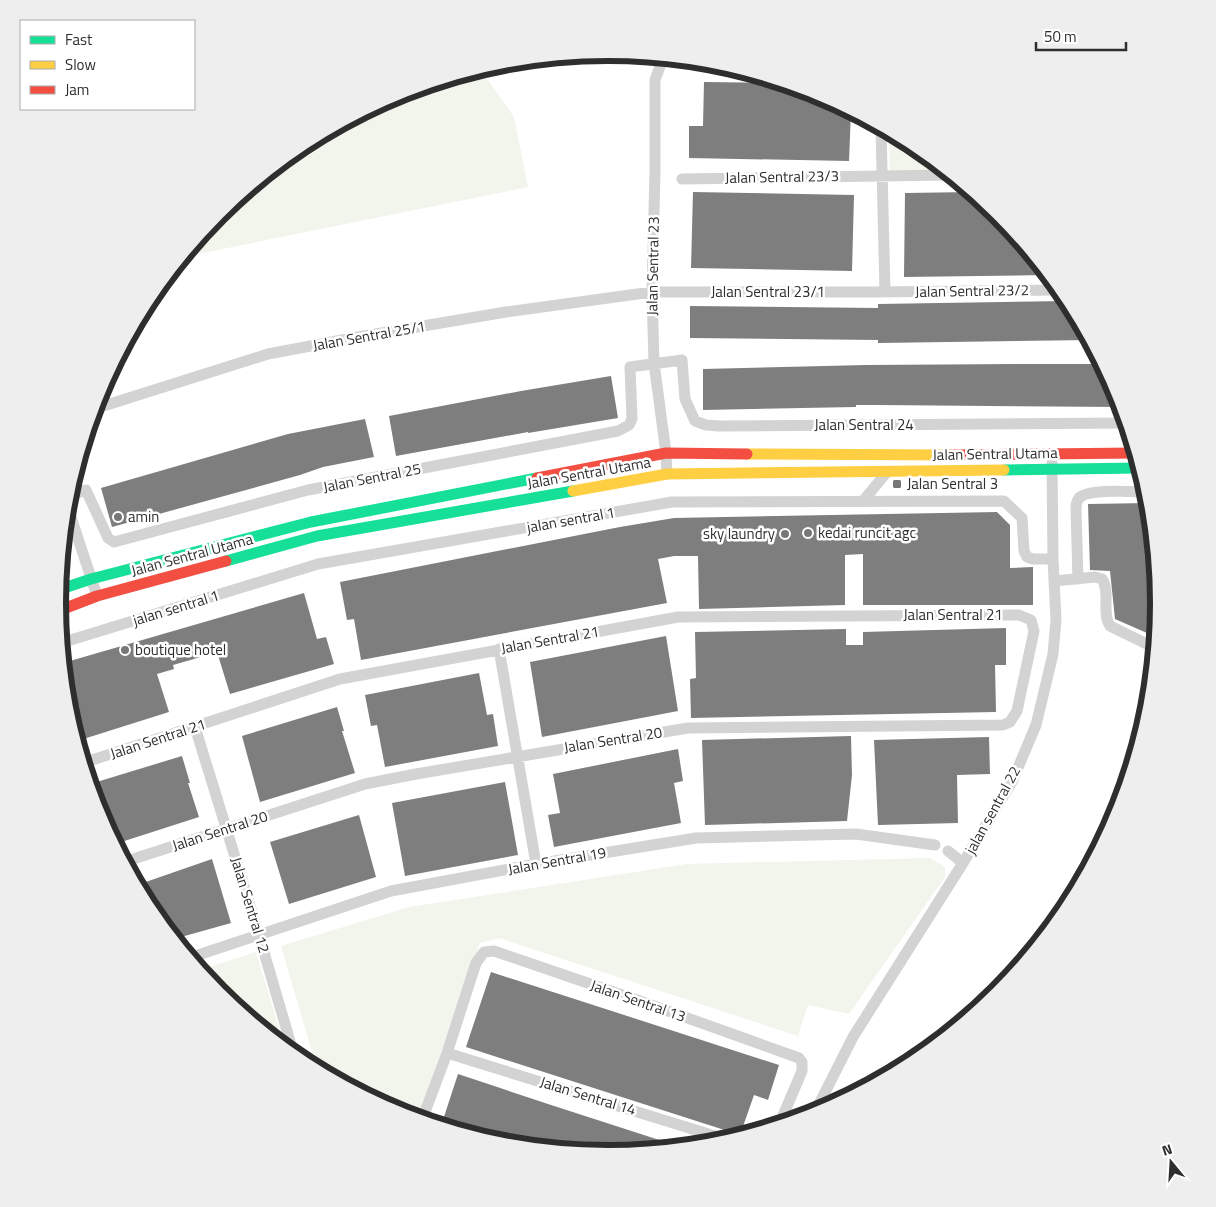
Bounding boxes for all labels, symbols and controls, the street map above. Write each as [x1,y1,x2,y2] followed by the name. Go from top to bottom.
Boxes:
[20,20,195,110] legend
[1036,20,1126,52] scale bar
[1044,25,1077,48] text: 50 m
[65,28,93,51] text: Fast
[65,53,96,76] text: Slow
[65,78,89,101] text: Jam
[725,164,839,189] street label: Jalan Sentral 23/3
[640,216,665,316] street label: Jalan Sentral 23
[915,278,1029,303] street label: Jalan Sentral 23/2
[711,280,825,303] street label: Jalan Sentral 23/1
[311,314,427,357] street label: Jalan Sentral 25/1
[814,413,914,436] street label: Jalan Sentral 24
[932,441,1058,466] street label: Jalan Sentral Utama
[525,450,653,495] street label: Jalan Sentral Utama
[321,457,423,498] street label: Jalan Sentral 25
[907,472,998,495] place label: Jalan Sentral 3
[891,478,903,490] marker: Jalan Sentral 3
[524,500,617,539] street label: jalan sentral 1
[128,505,159,528] place label: amin
[112,511,124,523] marker: amin
[818,521,916,544] place label: kedai runcit agc
[703,522,775,545] place label: sky laundry
[128,527,256,582] street label: Jalan Sentral Utama
[802,527,814,539] marker: kedai runcit agc
[779,528,791,540] marker: sky laundry
[129,584,222,632] street label: jalan sentral 1
[903,603,1003,626] street label: Jalan Sentral 21
[499,620,601,659] street label: Jalan Sentral 21
[135,638,226,661] place label: boutique hotel
[119,644,131,656] marker: boutique hotel
[107,712,209,765] street label: Jalan Sentral 21
[562,720,664,759] street label: Jalan Sentral 20
[958,762,1026,859] street label: jalan sentral 22
[169,804,271,857] street label: Jalan Sentral 20
[506,841,608,880] street label: Jalan Sentral 19
[225,854,276,956] street label: Jalan Sentral 12
[587,973,689,1028] street label: Jalan Sentral 13
[537,1070,639,1121] street label: Jalan Sentral 14
[1146,1137,1196,1187] north arrow
[1159,1138,1175,1161] text: N

